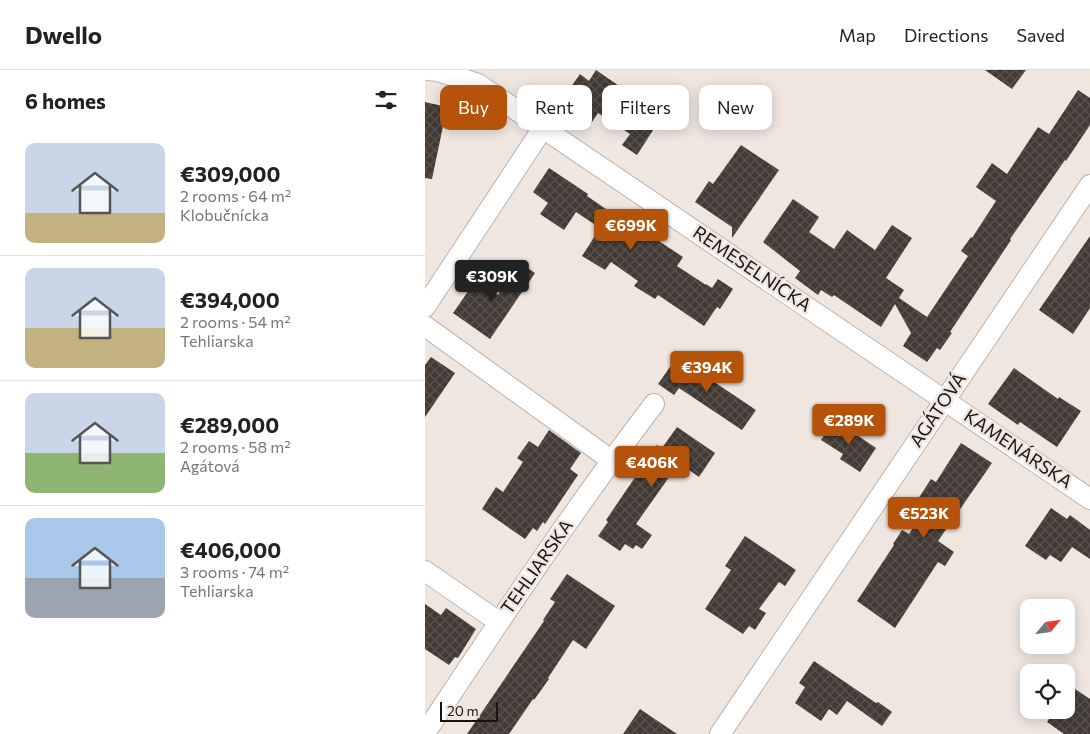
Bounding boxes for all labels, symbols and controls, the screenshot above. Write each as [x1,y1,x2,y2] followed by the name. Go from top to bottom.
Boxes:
[25,20,102,49] text: Dwello
[839,24,876,46] text: Map
[904,24,988,46] text: Directions
[1016,24,1065,46] text: Saved
[440,85,507,130] chip: Buy
[517,85,592,130] chip: Rent
[602,85,689,130] chip: Filters
[699,85,772,130] chip: New
[372,86,400,114] icon: filters
[25,88,106,113] text: 6 homes
[180,161,280,186] text: €309,000
[65,163,125,223] icon: home
[180,186,291,205] text: 2 rooms · 64 m²
[180,205,269,224] text: Klobučnícka
[596,208,666,251] pin: €699K
[605,215,657,234] text: €699K
[689,221,816,316] street label: REMESELNÍCKA
[457,260,527,302] pin: €309K
[466,266,518,285] text: €309K
[180,287,280,312] text: €394,000
[65,288,125,348] icon: home
[180,312,291,331] text: 2 rooms · 54 m²
[180,331,254,350] text: Tehliarska
[672,350,742,393] pin: €394K
[681,357,733,376] text: €394K
[904,368,970,451] street label: AGÁTOVÁ
[814,404,884,446] pin: €289K
[960,404,1077,492] street label: KAMENÁRSKA
[823,410,875,429] text: €289K
[180,412,279,437] text: €289,000
[65,413,125,473] icon: home
[180,437,291,456] text: 2 rooms · 58 m²
[617,446,687,488] pin: €406K
[626,452,678,471] text: €406K
[180,456,240,475] text: Agátová
[889,496,959,539] pin: €523K
[899,503,949,522] text: €523K
[495,515,577,618] street label: TEHLIARSKA
[180,537,281,562] text: €406,000
[65,538,125,598] icon: home
[180,562,289,581] text: 3 rooms · 74 m²
[180,581,254,600] text: Tehliarska
[1020,599,1075,654] north arrow
[1020,599,1075,719] map controls
[1020,664,1075,719] button: locate
[440,699,497,722] scale bar
[447,702,479,719] text: 20 m

